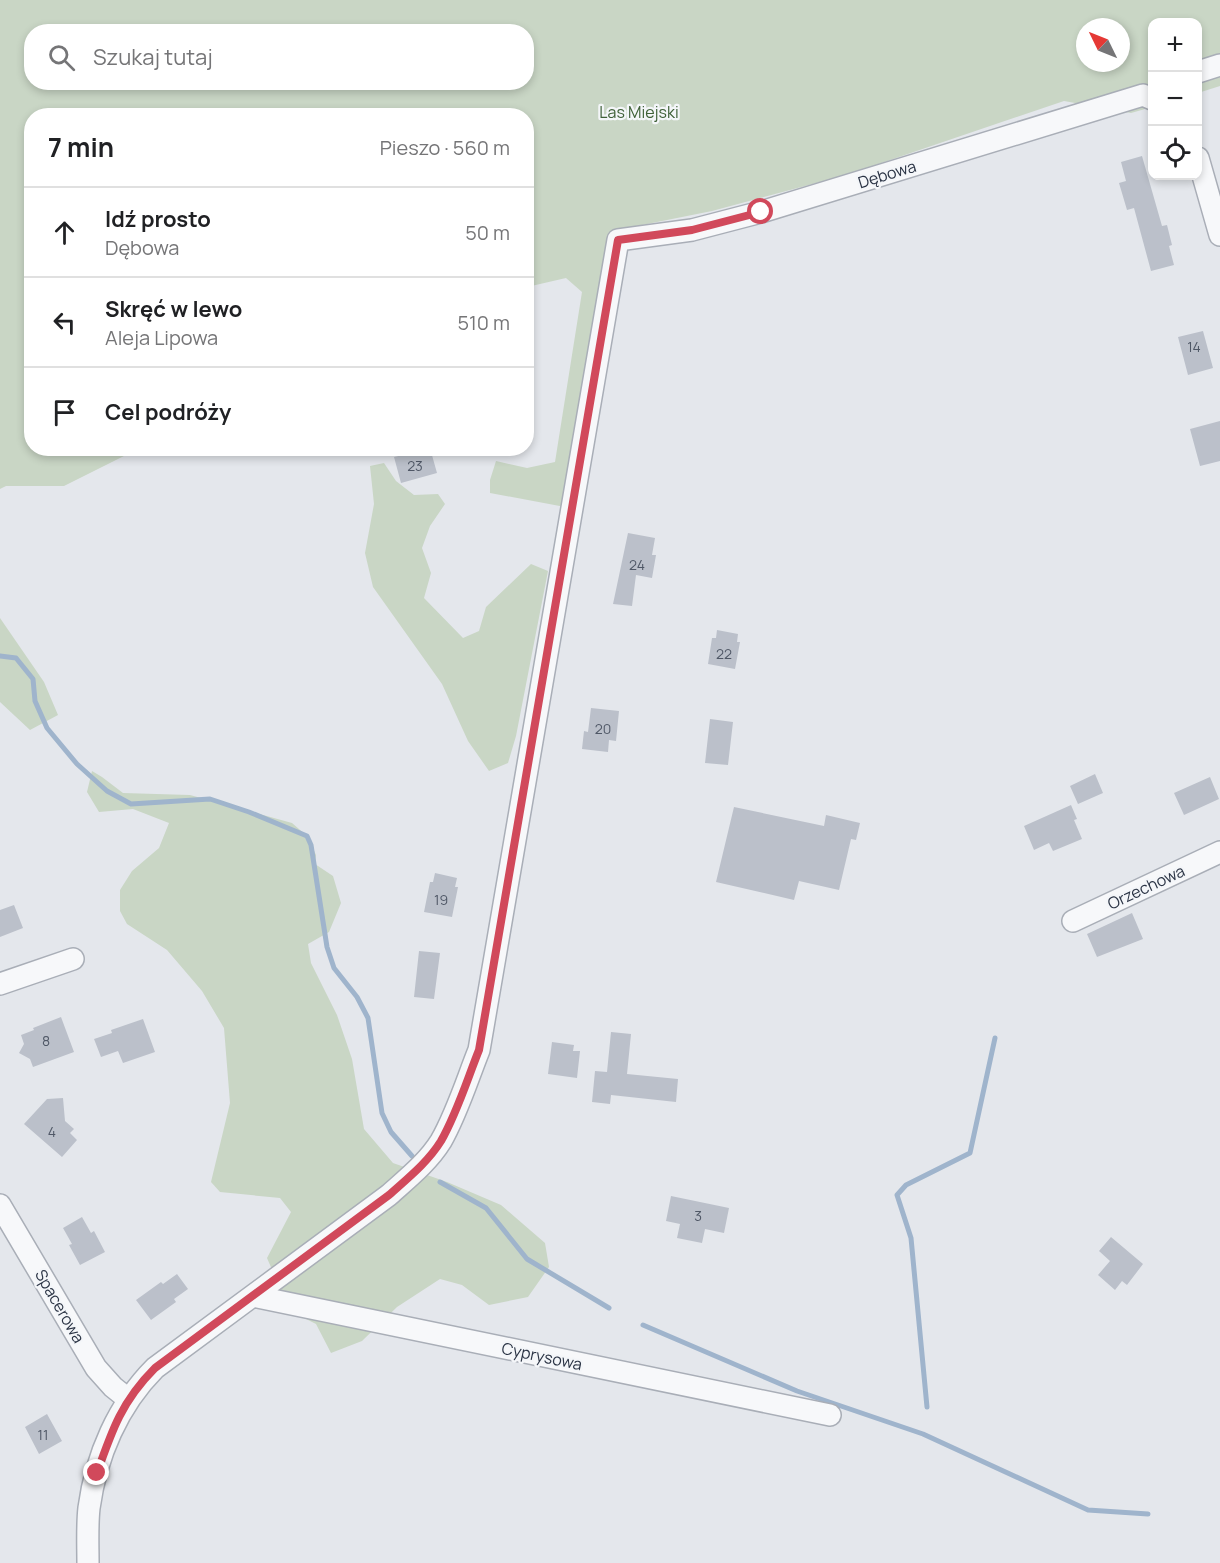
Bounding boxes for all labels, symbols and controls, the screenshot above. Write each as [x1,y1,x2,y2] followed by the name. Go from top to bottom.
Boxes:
[1076,18,1130,72] north arrow
[1148,18,1202,180] map controls
[1148,18,1202,72] button: +
[24,24,534,90] search box
[45,41,78,74] icon: search
[93,42,213,72] text: Szukaj tutaj
[1148,72,1202,126] button: −
[599,101,679,123] park label: Las Miejski
[1148,126,1202,180] button: locate
[48,129,114,165] text: 7 min
[380,134,510,161] text: Pieszo · 560 m
[855,155,919,193] street label: Dębowa
[747,198,773,224] route start
[105,204,211,234] text: Idź prosto
[48,216,81,249] icon: ahead
[465,219,510,246] text: 50 m
[105,234,179,261] text: Dębowa
[105,294,242,324] text: Skręć w lewo
[48,306,81,339] icon: left
[457,309,510,336] text: 510 m
[105,324,218,351] text: Aleja Lipowa
[1187,337,1201,356] house number: 14
[48,396,81,429] icon: arrive
[105,397,231,427] text: Cel podróży
[407,456,423,475] house number: 23
[629,555,645,574] house number: 24
[716,644,732,663] house number: 22
[595,719,611,738] house number: 20
[1104,860,1188,914] street label: Orzechowa
[434,890,448,909] house number: 19
[42,1031,50,1050] house number: 8
[48,1122,56,1141] house number: 4
[694,1206,702,1225] house number: 3
[30,1265,90,1347] street label: Spacerowa
[500,1337,584,1375] street label: Cyprysowa
[38,1425,48,1444] house number: 11
[83,1459,109,1485] route end

